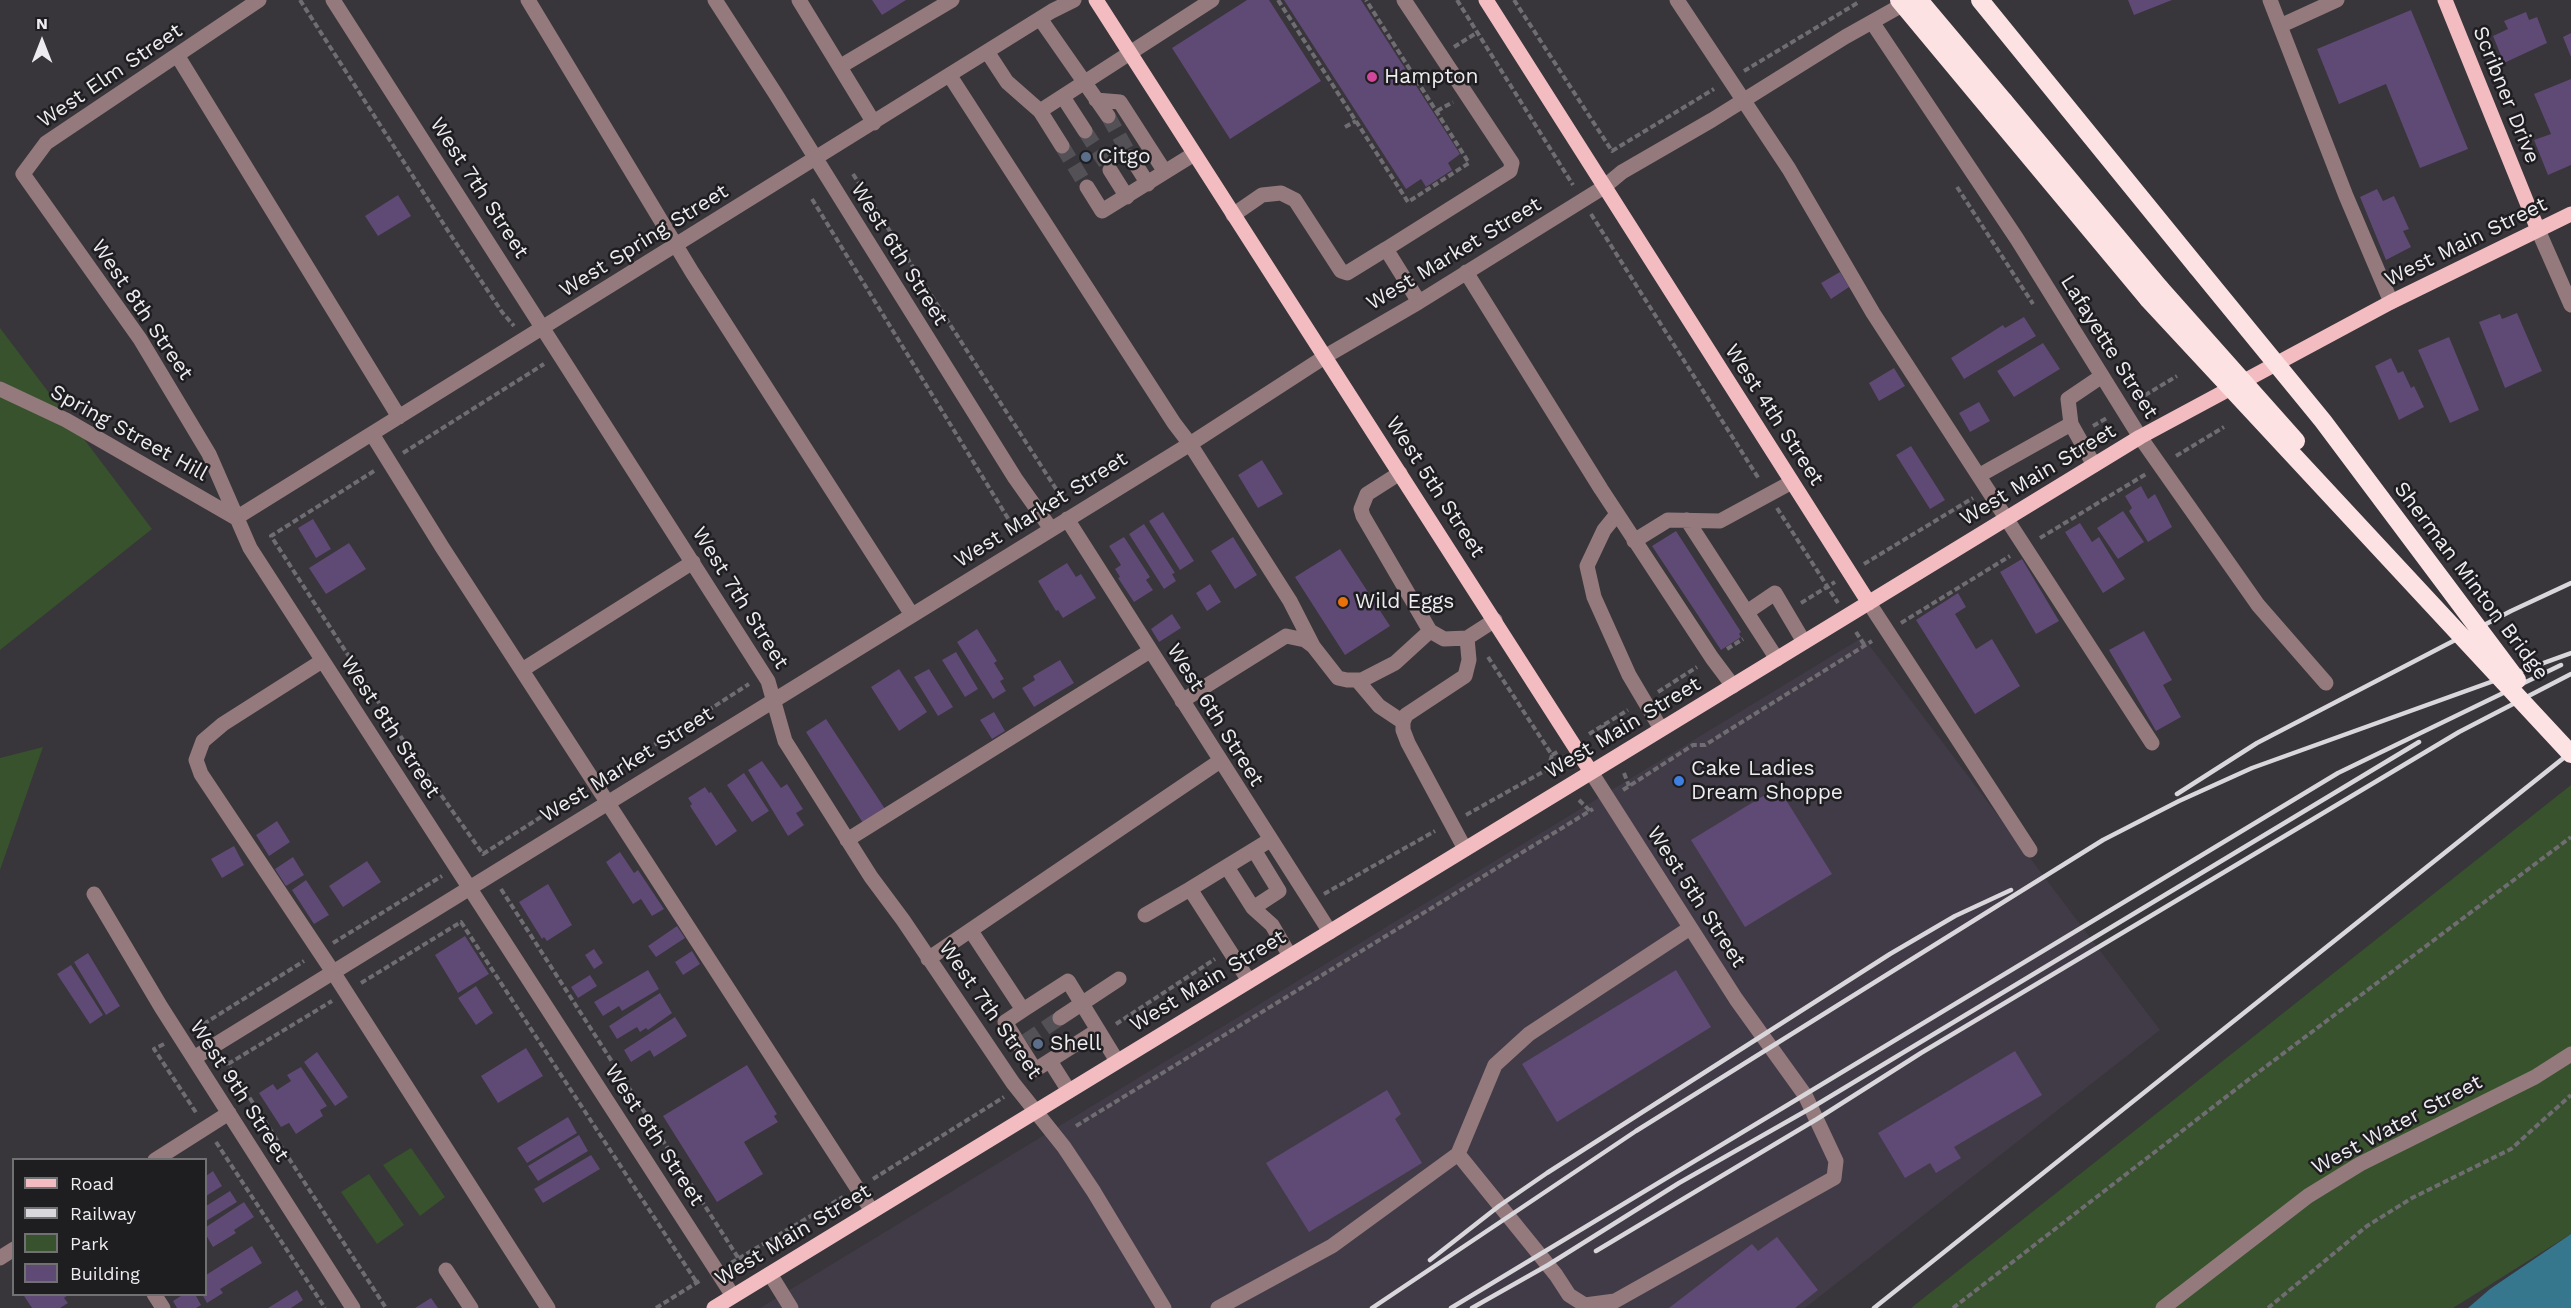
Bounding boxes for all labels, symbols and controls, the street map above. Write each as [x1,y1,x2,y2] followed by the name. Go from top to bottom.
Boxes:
[12,12,72,72] north arrow
[36,14,48,33] text: N
[33,18,187,134] street label: West Elm Street
[2467,23,2545,167] street label: Scribner Drive
[1384,64,1479,90] place label: Hampton
[1365,70,1379,84] marker: Hampton
[424,113,534,263] street label: West 7th Street
[1098,144,1151,170] place label: Citgo
[1079,150,1093,164] marker: Citgo
[845,178,953,330] street label: West 6th Street
[555,179,733,303] street label: West Spring Street
[1362,192,1546,316] street label: West Market Street
[2381,192,2551,292] street label: West Main Street
[86,235,198,385] street label: West 8th Street
[2055,271,2163,423] street label: Lafayette Street
[1719,340,1829,490] street label: West 4th Street
[46,379,212,487] street label: Spring Street Hill
[1380,412,1490,562] street label: West 5th Street
[1956,419,2120,531] street label: West Main Street
[950,446,1132,574] street label: West Market Street
[2388,477,2554,685] street label: Sherman Minton Bridge
[686,522,794,674] street label: West 7th Street
[1355,589,1454,615] place label: Wild Eggs
[1336,595,1350,609] marker: Wild Eggs
[1161,639,1269,791] street label: West 6th Street
[335,651,445,803] street label: West 8th Street
[1541,672,1705,784] street label: West Main Street
[536,701,718,829] street label: West Market Street
[1691,756,1843,806] place label: Cake Ladies Dream Shoppe
[1672,774,1686,788] marker: Cake Ladies Dream Shoppe
[1641,822,1751,972] street label: West 5th Street
[1126,925,1290,1037] street label: West Main Street
[933,936,1047,1084] street label: West 7th Street
[184,1015,294,1167] street label: West 9th Street
[1050,1031,1101,1057] place label: Shell
[1031,1037,1045,1051] marker: Shell
[599,1059,709,1211] street label: West 8th Street
[2308,1069,2486,1181] street label: West Water Street
[12,1158,207,1296] legend
[70,1173,114,1194] text: Road
[711,1179,875,1291] street label: West Main Street
[70,1203,136,1224] text: Railway
[70,1233,109,1254] text: Park
[70,1263,140,1284] text: Building

